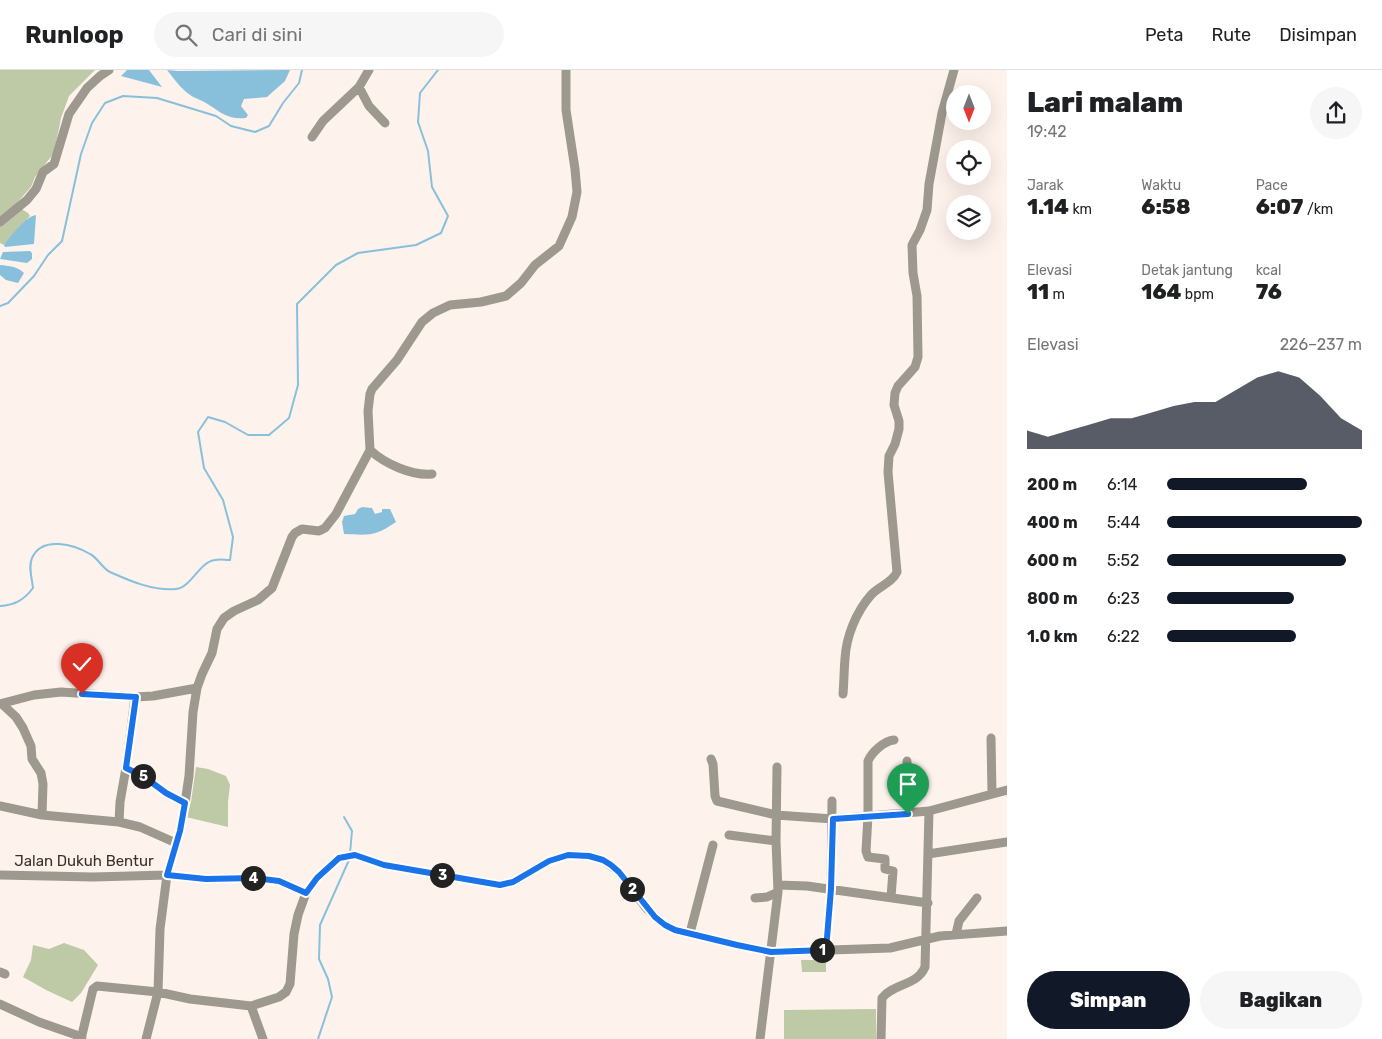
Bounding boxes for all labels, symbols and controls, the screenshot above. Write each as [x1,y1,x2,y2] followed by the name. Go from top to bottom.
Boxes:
[154,12,504,57] search box
[25,21,124,49] text: Runloop
[172,21,200,49] icon: search
[212,23,302,46] text: Cari di sini
[1145,24,1183,46] text: Peta
[1211,24,1251,46] text: Rute
[1279,24,1357,46] text: Disimpan
[946,85,991,130] north arrow
[946,85,991,240] map controls
[1027,86,1183,119] text: Lari malam
[1310,87,1362,139] button: share
[1027,122,1067,141] text: 19:42
[946,140,991,185] button: locate
[1027,177,1064,194] text: Jarak
[1141,177,1181,194] text: Waktu
[1256,177,1288,194] text: Pace
[1027,194,1069,219] text: 1.14
[1141,194,1190,219] text: 6:58
[1256,194,1303,219] text: 6:07
[946,195,991,240] button: layers
[1069,201,1092,218] text: km
[1303,201,1333,218] text: /km
[1027,262,1072,279] text: Elevasi
[1141,262,1233,279] text: Detak jantung
[1256,262,1281,279] text: kcal
[1027,279,1049,304] text: 11
[1141,279,1181,304] text: 164
[1256,279,1282,304] text: 76
[1049,286,1065,303] text: m
[1181,286,1214,303] text: bpm
[1027,335,1079,354] text: Elevasi
[1280,335,1362,354] text: 226–237 m
[1027,475,1077,494] text: 200 m
[1107,475,1138,494] text: 6:14
[1027,513,1078,532] text: 400 m
[1107,513,1140,532] text: 5:44
[1027,551,1077,570] text: 600 m
[1107,551,1140,570] text: 5:52
[1027,589,1078,608] text: 800 m
[1107,589,1140,608] text: 6:23
[1027,627,1078,646] text: 1.0 km
[1107,627,1140,646] text: 6:22
[61,643,103,694] pin
[68,650,96,678] icon: check
[887,763,929,814] pin
[130,764,156,788] pin: 5
[139,768,148,785] text: 5
[894,770,922,798] icon: arrive
[14,852,154,870] street label: Jalan Dukuh Bentur
[430,862,454,888] pin: 3
[240,866,266,890] pin: 4
[438,867,447,884] text: 3
[249,870,258,887] text: 4
[620,876,644,902] pin: 2
[628,881,637,898] text: 2
[810,938,834,962] pin: 1
[819,942,826,959] text: 1
[1027,971,1190,1029] button: Simpan
[1200,971,1362,1029] button: Bagikan

